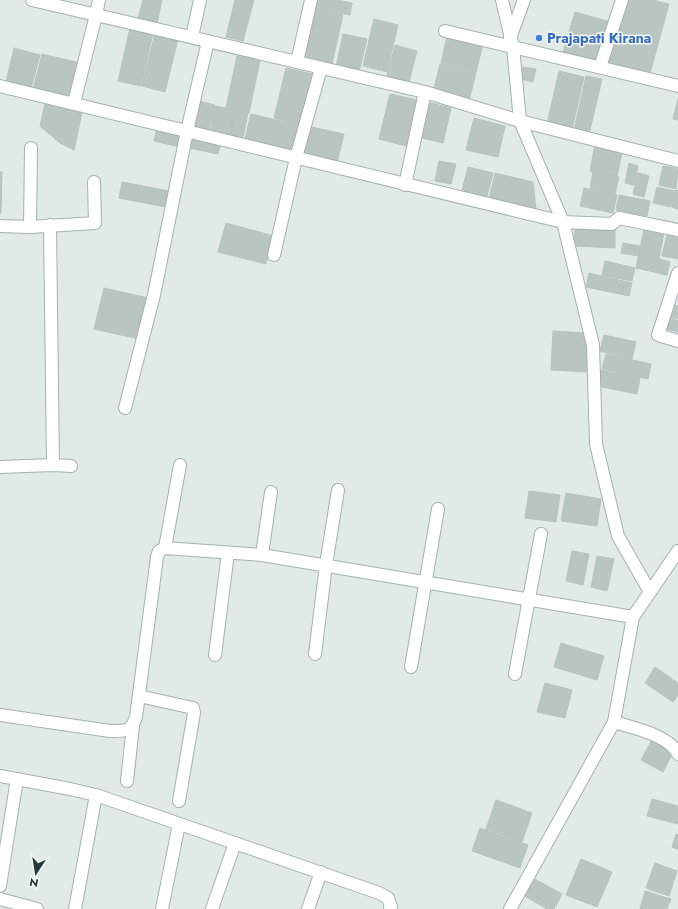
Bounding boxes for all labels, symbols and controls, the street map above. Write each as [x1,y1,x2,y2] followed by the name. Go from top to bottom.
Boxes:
[547,28,651,48] place label: Prajapati Kirana
[534,33,544,43] marker: Prajapati Kirana
[16,853,56,893] north arrow
[28,874,40,892] text: N

